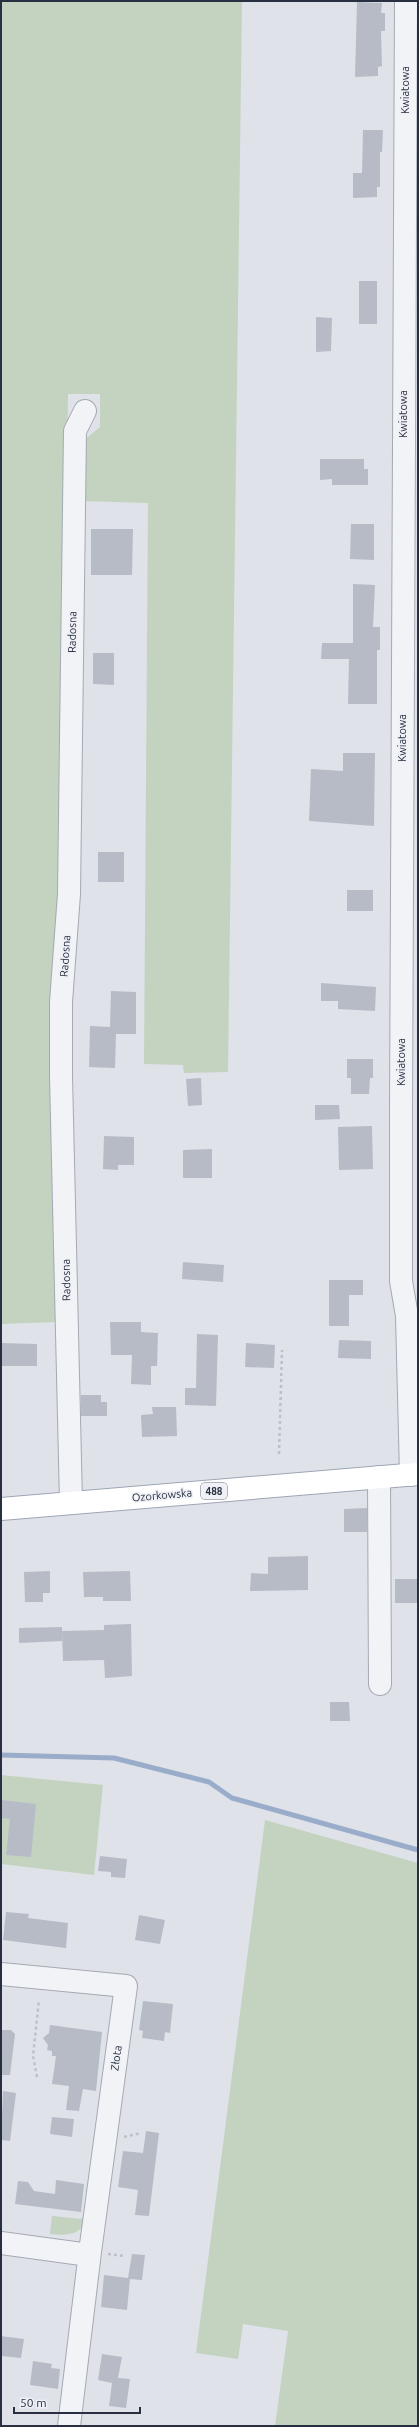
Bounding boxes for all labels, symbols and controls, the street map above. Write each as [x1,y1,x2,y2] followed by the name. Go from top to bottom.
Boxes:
[399,66,411,114] street label: Kwiatowa
[397,390,409,438] street label: Kwiatowa
[66,611,78,653] street label: Radosna
[396,714,408,762] street label: Kwiatowa
[58,935,72,977] street label: Radosna
[395,1038,407,1086] street label: Kwiatowa
[60,1259,72,1301] street label: Radosna
[201,1483,227,1499] road number: 488
[131,1486,193,1504] street label: Ozorkowska
[108,2045,124,2071] street label: Złota
[14,2389,140,2415] scale bar
[20,2396,47,2409] text: 50 m

